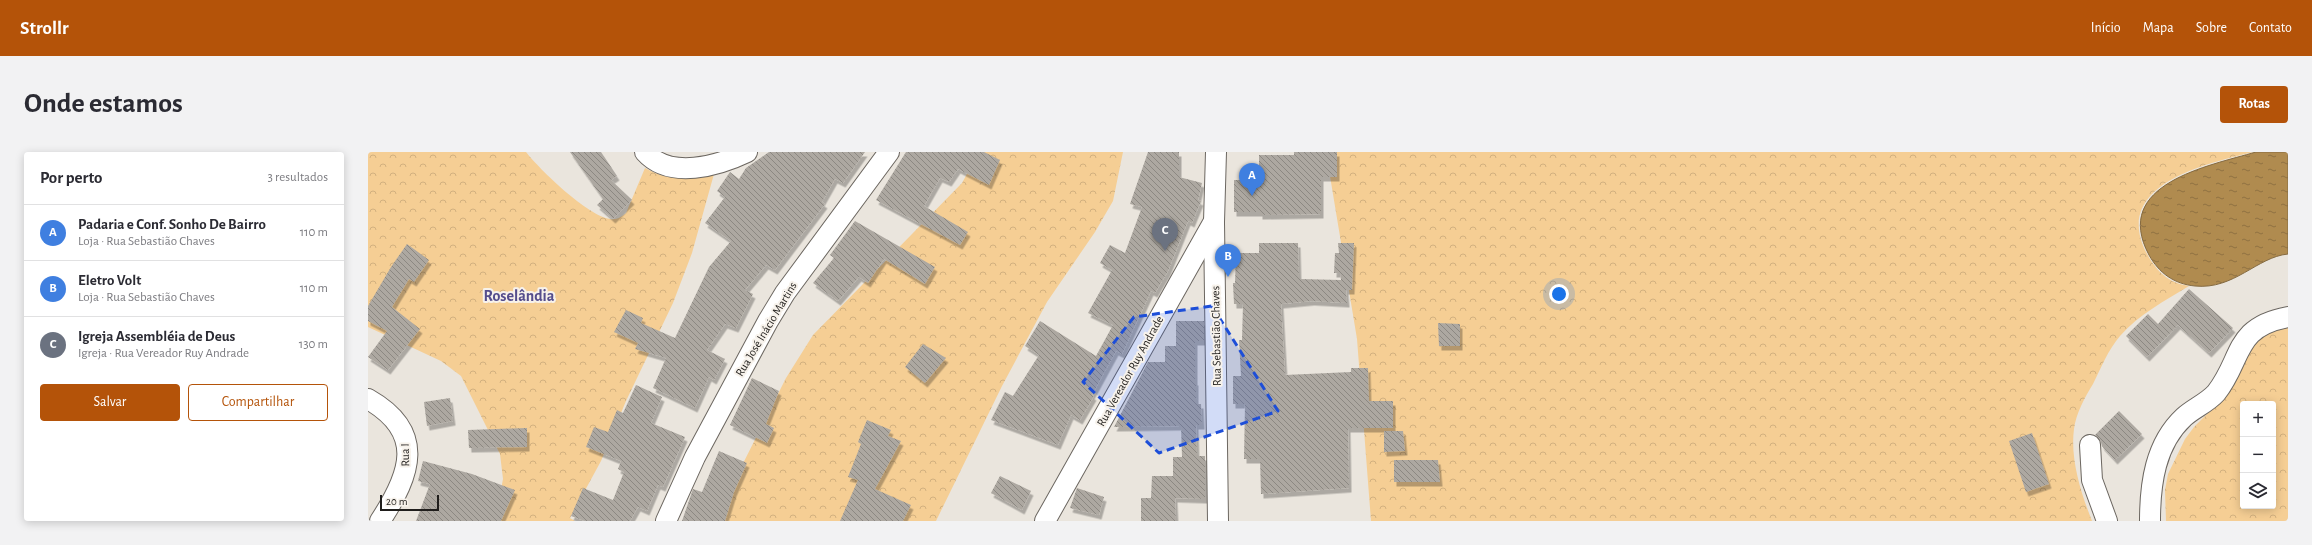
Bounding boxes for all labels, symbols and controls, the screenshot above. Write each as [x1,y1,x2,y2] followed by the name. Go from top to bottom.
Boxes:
[20,19,69,38] text: Strollr
[2091,21,2121,35] text: Início
[2143,21,2174,35] text: Mapa
[2196,21,2227,35] text: Sobre
[2249,21,2292,35] text: Contato
[2220,86,2288,123] button: Rotas
[24,90,183,118] text: Onde estamos
[1239,163,1265,196] pin: A
[40,169,103,186] text: Por perto
[268,171,328,184] text: 3 resultados
[78,217,266,232] text: Padaria e Conf. Sonho De Bairro
[1152,218,1178,251] pin: C
[49,226,57,239] text: A
[300,226,328,239] text: 110 m
[78,235,215,248] text: Loja · Rua Sebastião Chaves
[1215,244,1241,277] pin: B
[78,273,141,288] text: Eletro Volt
[733,280,799,378] street label: Rua José Inácio Martins
[49,282,57,295] text: B
[300,282,328,295] text: 110 m
[1549,284,1569,304] your location
[1209,286,1223,386] street label: Rua Sebastião Chaves
[483,288,555,304] district label: Roselândia
[78,291,215,304] text: Loja · Rua Sebastião Chaves
[1095,314,1166,429] street label: Rua Vereador Ruy Andrade
[78,329,235,344] text: Igreja Assembléia de Deus
[50,338,56,351] text: C
[299,338,328,351] text: 130 m
[78,347,249,360] text: Igreja · Rua Vereador Ruy Andrade
[40,384,180,421] button: Salvar
[188,384,328,421] button: Compartilhar
[2240,401,2276,509] map controls
[2240,401,2276,437] button: +
[2240,437,2276,473] button: −
[399,443,411,467] street label: Rua I
[2240,473,2276,509] button: layers
[380,493,439,512] scale bar
[386,496,407,507] text: 20 m

